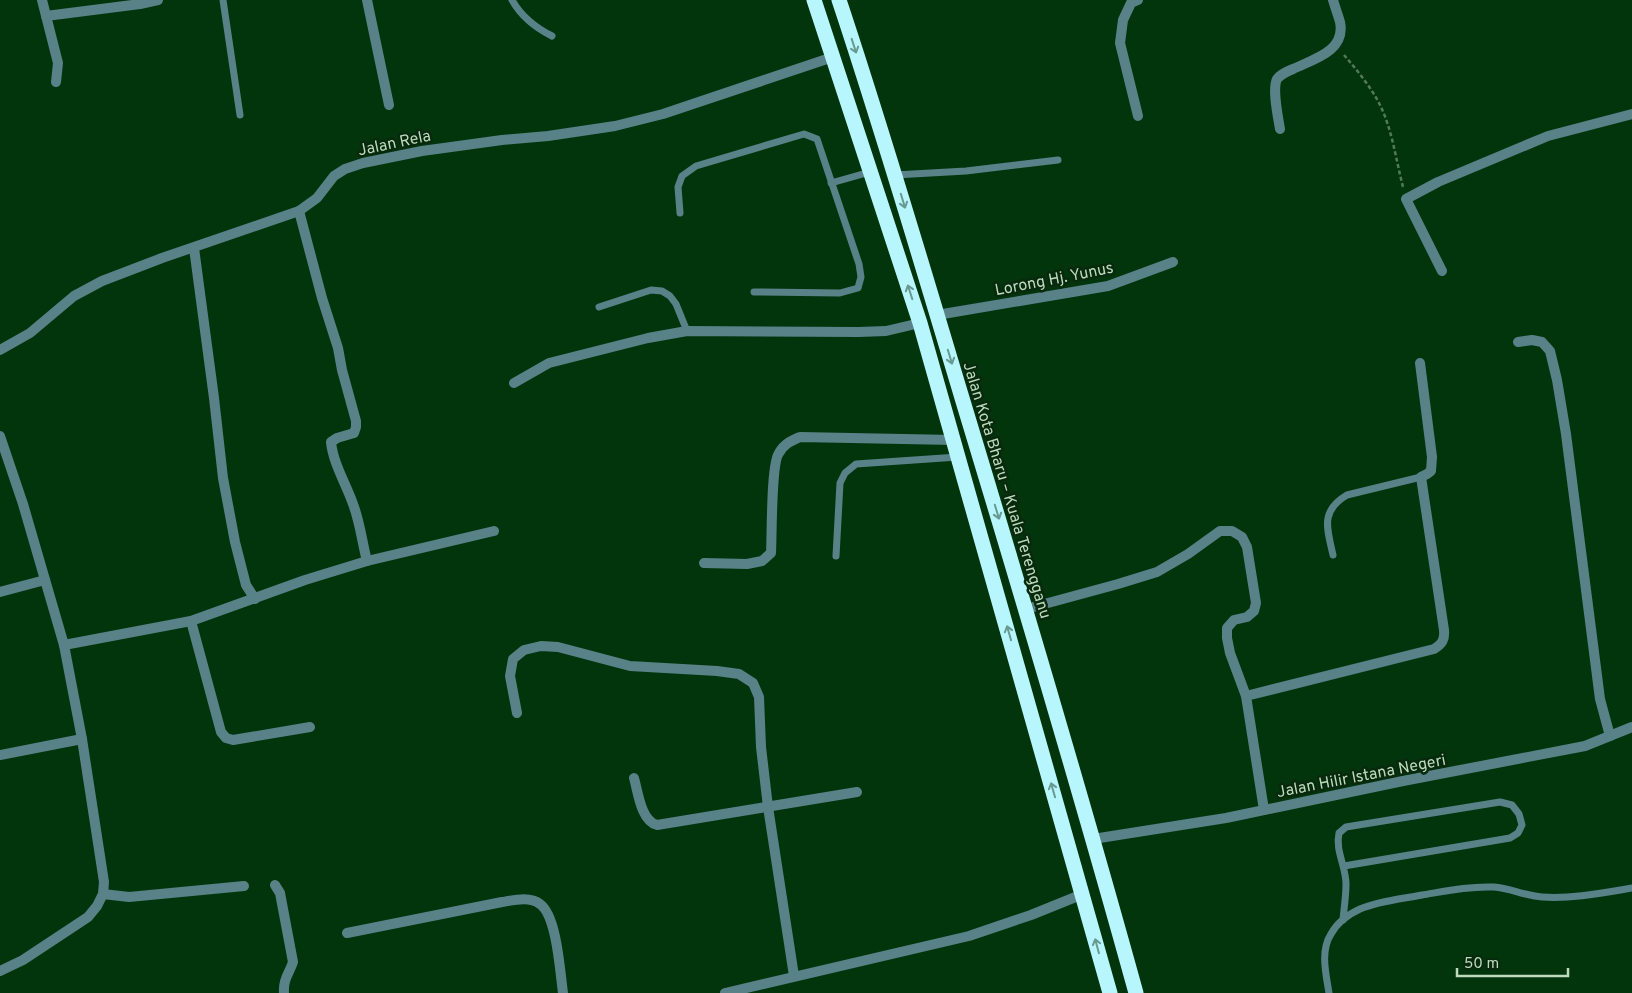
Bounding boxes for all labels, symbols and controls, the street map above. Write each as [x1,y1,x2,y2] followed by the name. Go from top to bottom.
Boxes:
[850,38,860,54] one-way arrow
[356,126,433,161] street label: Jalan Rela
[898,193,908,209] one-way arrow
[993,259,1115,301] street label: Lorong Hj. Yunus
[904,285,914,301] one-way arrow
[946,348,955,364] one-way arrow
[957,360,1055,621] street label: Jalan Kota Bharu – Kuala Terengganu
[993,504,1003,520] one-way arrow
[1003,626,1013,642] one-way arrow
[1275,751,1448,803] street label: Jalan Hilir Istana Negeri
[1048,782,1057,798] one-way arrow
[1092,938,1101,954] one-way arrow
[1457,946,1568,978] scale bar
[1464,955,1499,974] text: 50 m

